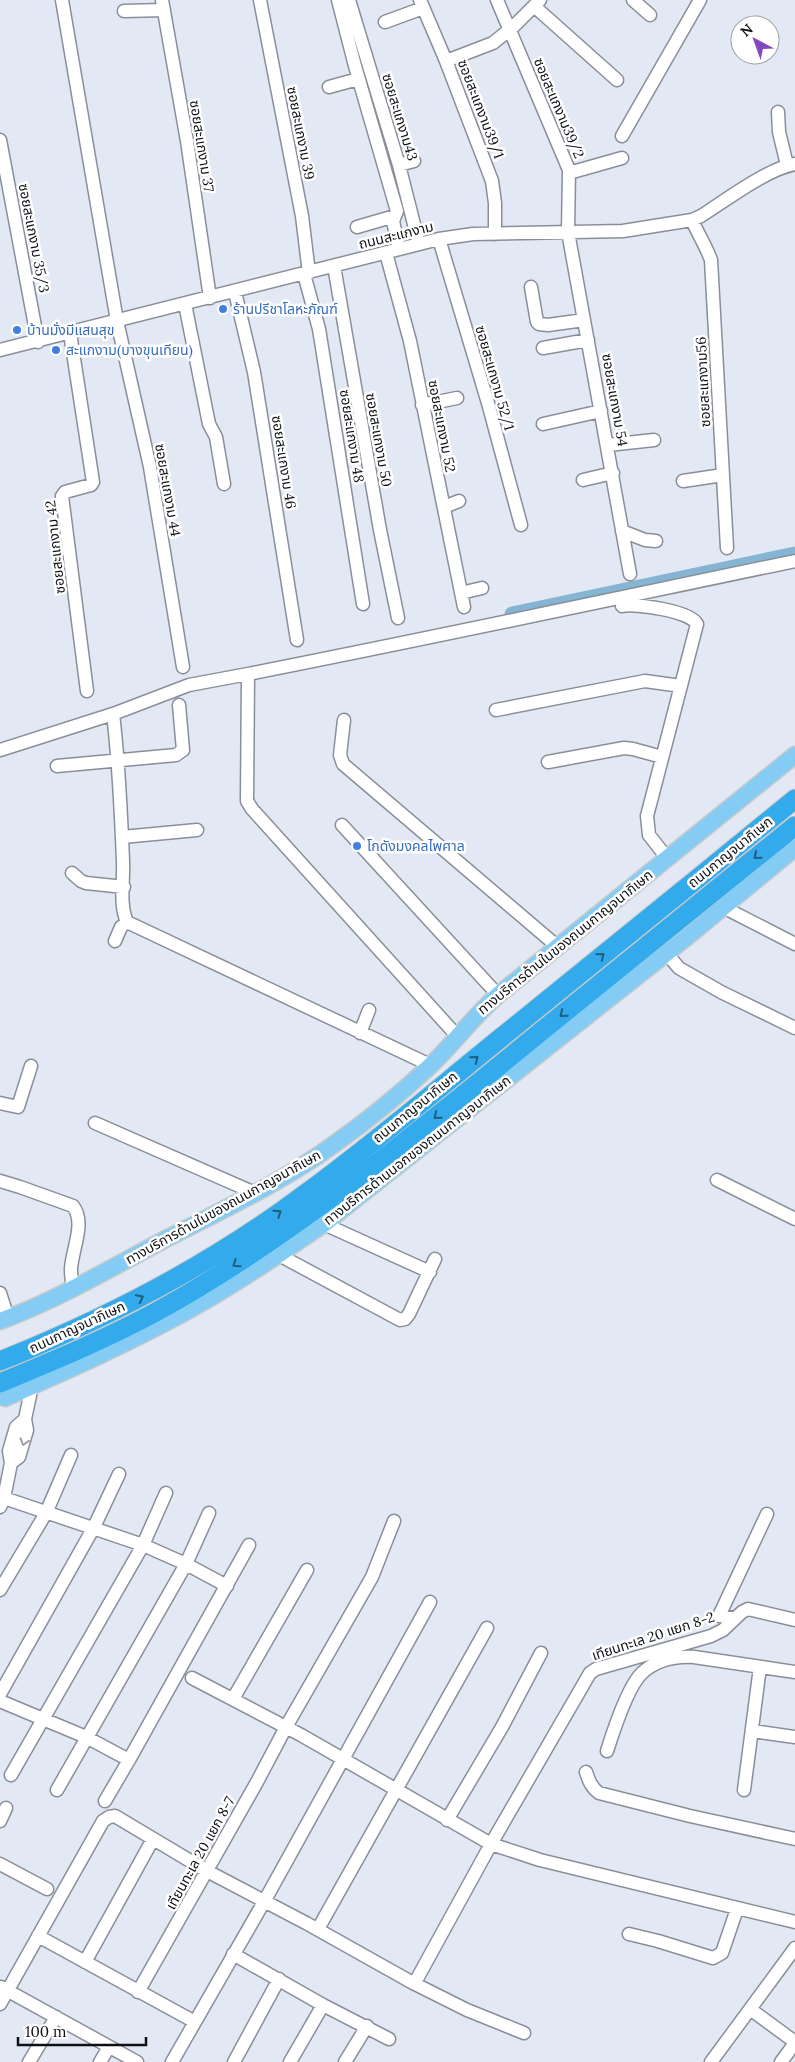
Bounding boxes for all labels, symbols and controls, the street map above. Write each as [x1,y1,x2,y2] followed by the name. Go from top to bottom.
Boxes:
[730,15,780,65] north arrow
[736,20,757,41] text: N
[530,55,588,161] street label: ซอยสะแกงาม39/2
[454,57,508,161] street label: ซอยสะแกงาม39/1
[378,71,422,163] street label: ซอยสะแกงาม43
[283,85,319,181] street label: ซอยสะแกงาม 39
[186,99,218,194] street label: ซอยสะแกงาม 37
[15,182,53,294] street label: ซอยสะแกงาม 35/3
[357,217,435,253] street label: ถนนสะแกงาม
[233,300,338,318] place label: ร้านปรีชาโลหะภัณฑ์
[217,303,229,315] marker: ร้านปรีชาโลหะภัณฑ์
[27,321,115,339] place label: บ้านมั่งมีแสนสุข
[471,323,519,433] street label: ซอยสะแกงาม 52/1
[11,324,23,336] marker: บ้านมั่งมีแสนสุข
[692,336,714,428] street label: ซอยสะแกงาม56
[66,341,193,359] place label: สะแกงาม(บางขุนเทียน)
[50,344,62,356] marker: สะแกงาม(บางขุนเทียน)
[598,352,632,448] street label: ซอยสะแกงาม 54
[424,378,460,474] street label: ซอยสะแกงาม 52
[336,388,368,484] street label: ซอยสะแกงาม 48
[362,392,396,488] street label: ซอยสะแกงาม 50
[268,414,300,510] street label: ซอยสะแกงาม 46
[151,442,185,538] street label: ซอยสะแกงาม 44
[41,499,69,595] street label: ซอยสะแกงาม 42
[684,812,776,892] street label: ถนนกาญจนาภิเษก
[367,837,465,855] place label: โกดังมงคลไพศาล
[351,840,363,852] marker: โกดังมงคลไพศาล
[754,851,763,859] one-way arrow
[474,866,656,1018] street label: ทางบริการด้านในของถนนกาญจนาภิเษก
[596,953,605,962] one-way arrow
[560,1008,569,1016] one-way arrow
[469,1056,478,1064] one-way arrow
[369,1067,461,1147] street label: ถนนกาญจนาภิเษก
[320,1071,514,1229] street label: ทางบริการด้านนอกของถนนกาญจนาภิเษก
[433,1111,442,1120] one-way arrow
[122,1146,324,1268] street label: ทางบริการด้านในของถนนกาญจนาภิเษก
[273,1209,282,1219] one-way arrow
[232,1258,241,1268] one-way arrow
[135,1294,144,1304] one-way arrow
[26,1297,128,1357] street label: ถนนกาญจนาภิเษก
[19,1438,29,1446] one-way arrow
[589,1608,717,1664] street label: เทียนทะเล 20 แยก 8-2
[161,1793,239,1913] street label: เทียนทะเล 20 แยก 8-7
[18,2014,145,2046] scale bar
[25,2022,66,2041] text: 100 m

